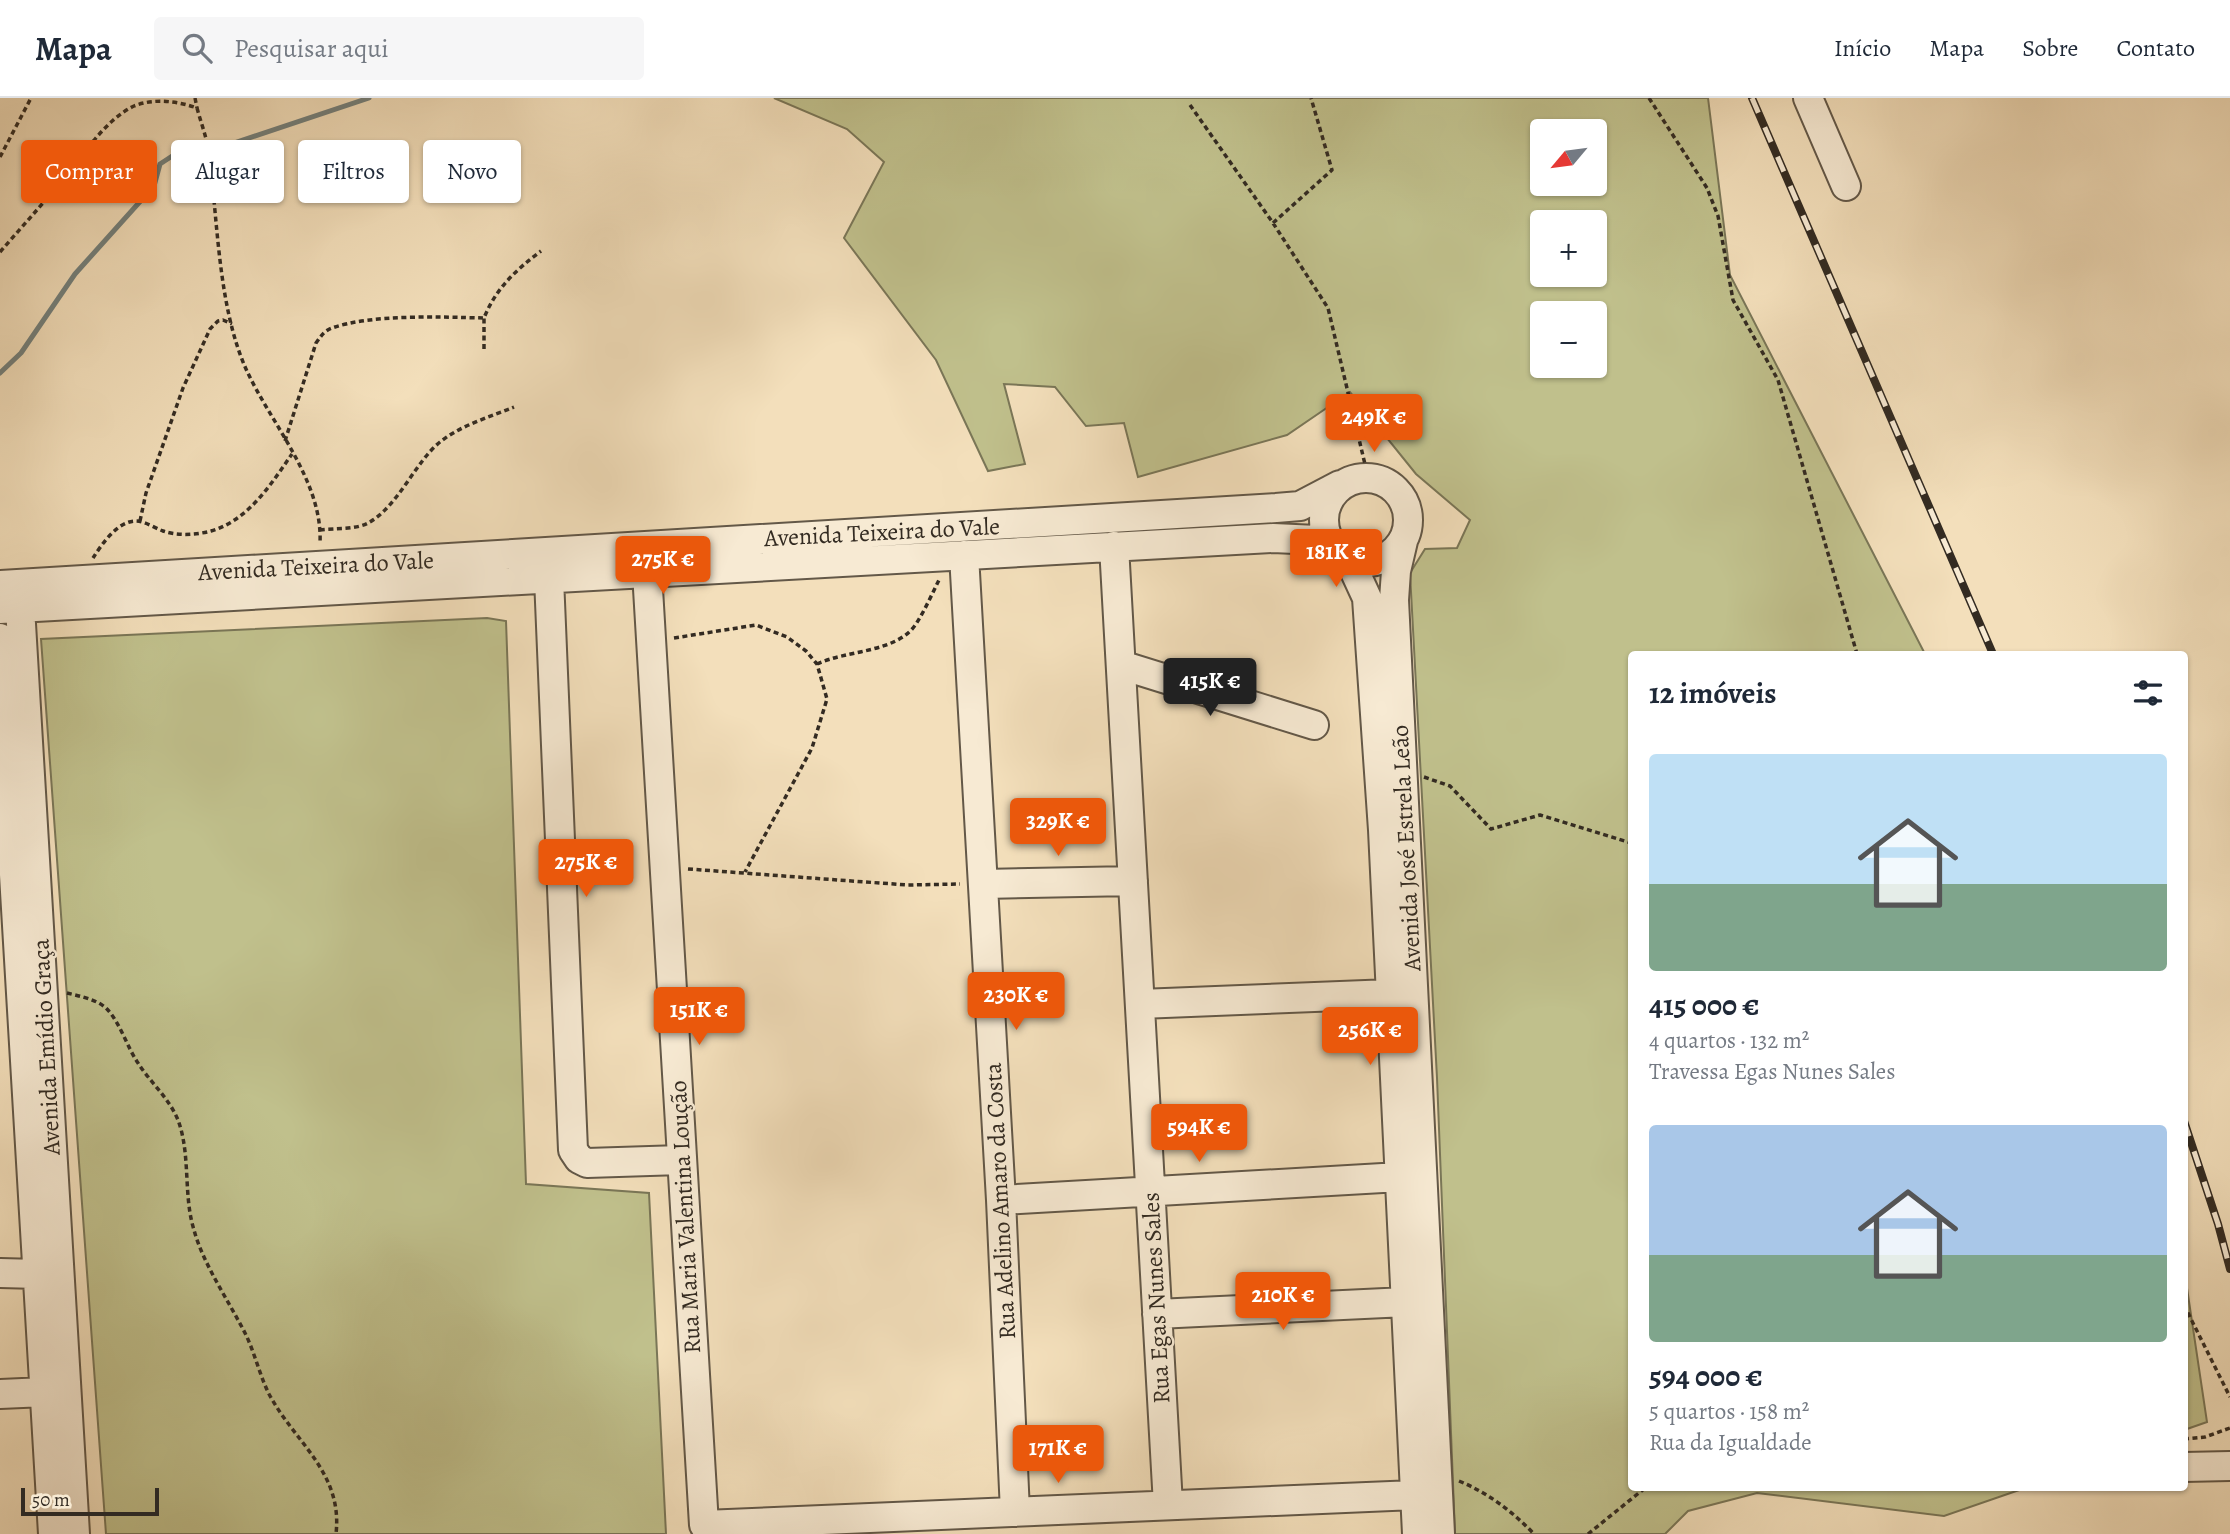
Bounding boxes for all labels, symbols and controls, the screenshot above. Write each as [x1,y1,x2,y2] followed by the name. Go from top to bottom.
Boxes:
[154,17,644,80] search box
[35,26,112,71] text: Mapa
[178,29,216,67] icon: search
[234,31,389,66] text: Pesquisar aqui
[1834,32,1891,64] text: Início
[1929,32,1984,64] text: Mapa
[2022,32,2078,64] text: Sobre
[2116,32,2195,64] text: Contato
[1530,119,1606,196] north arrow
[1530,119,1607,378] map controls
[21,140,157,203] chip: Comprar
[171,140,284,203] chip: Alugar
[298,140,409,203] chip: Filtros
[423,140,521,203] chip: Novo
[1530,210,1607,287] button: +
[1530,301,1607,378] button: −
[1317,394,1431,454] pin: 249K €
[1342,401,1406,432] text: 249K €
[762,510,1001,554] street label: Avenida Teixeira do Vale
[1279,530,1393,589] pin: 181K €
[606,536,720,596] pin: 275K €
[1306,536,1366,567] text: 181K €
[631,543,695,574] text: 275K €
[196,544,435,588] street label: Avenida Teixeira do Vale
[1153,658,1267,718] pin: 415K €
[1179,665,1241,696] text: 415K €
[1649,673,1776,713] text: 12 imóveis
[2129,674,2167,712] icon: filters
[1384,724,1428,973] street label: Avenida José Estrela Leão
[1001,798,1115,858] pin: 329K €
[1845,800,1971,926] icon: home
[1026,805,1090,836] text: 329K €
[529,840,643,899] pin: 275K €
[554,846,618,877] text: 275K €
[24,937,68,1157] street label: Avenida Emídio Graça
[959,972,1073,1032] pin: 230K €
[984,979,1048,1010] text: 230K €
[1649,985,1760,1025] text: 415 000 €
[642,988,756,1047] pin: 151K €
[670,994,728,1025] text: 151K €
[1313,1007,1427,1067] pin: 256K €
[1338,1014,1402,1045] text: 256K €
[1649,1025,1809,1056] text: 4 quartos · 132 m²
[1649,1056,1895,1087] text: Travessa Egas Nunes Sales
[977,1061,1023,1340] street label: Rua Adelino Amaro da Costa
[662,1079,708,1354] street label: Rua Maria Valentina Loução
[1142,1104,1256,1164] pin: 594K €
[1167,1111,1231,1142] text: 594K €
[1845,1171,1971,1297] icon: home
[1134,1192,1178,1404] street label: Rua Egas Nunes Sales
[1226,1272,1340,1332] pin: 210K €
[1251,1279,1315,1310] text: 210K €
[1649,1356,1763,1396] text: 594 000 €
[1649,1396,1809,1427] text: 5 quartos · 158 m²
[1001,1426,1115,1485] pin: 171K €
[1649,1427,1812,1458] text: Rua da Igualdade
[1029,1432,1087,1463] text: 171K €
[21,1485,159,1517] scale bar
[32,1487,70,1513] text: 50 m

